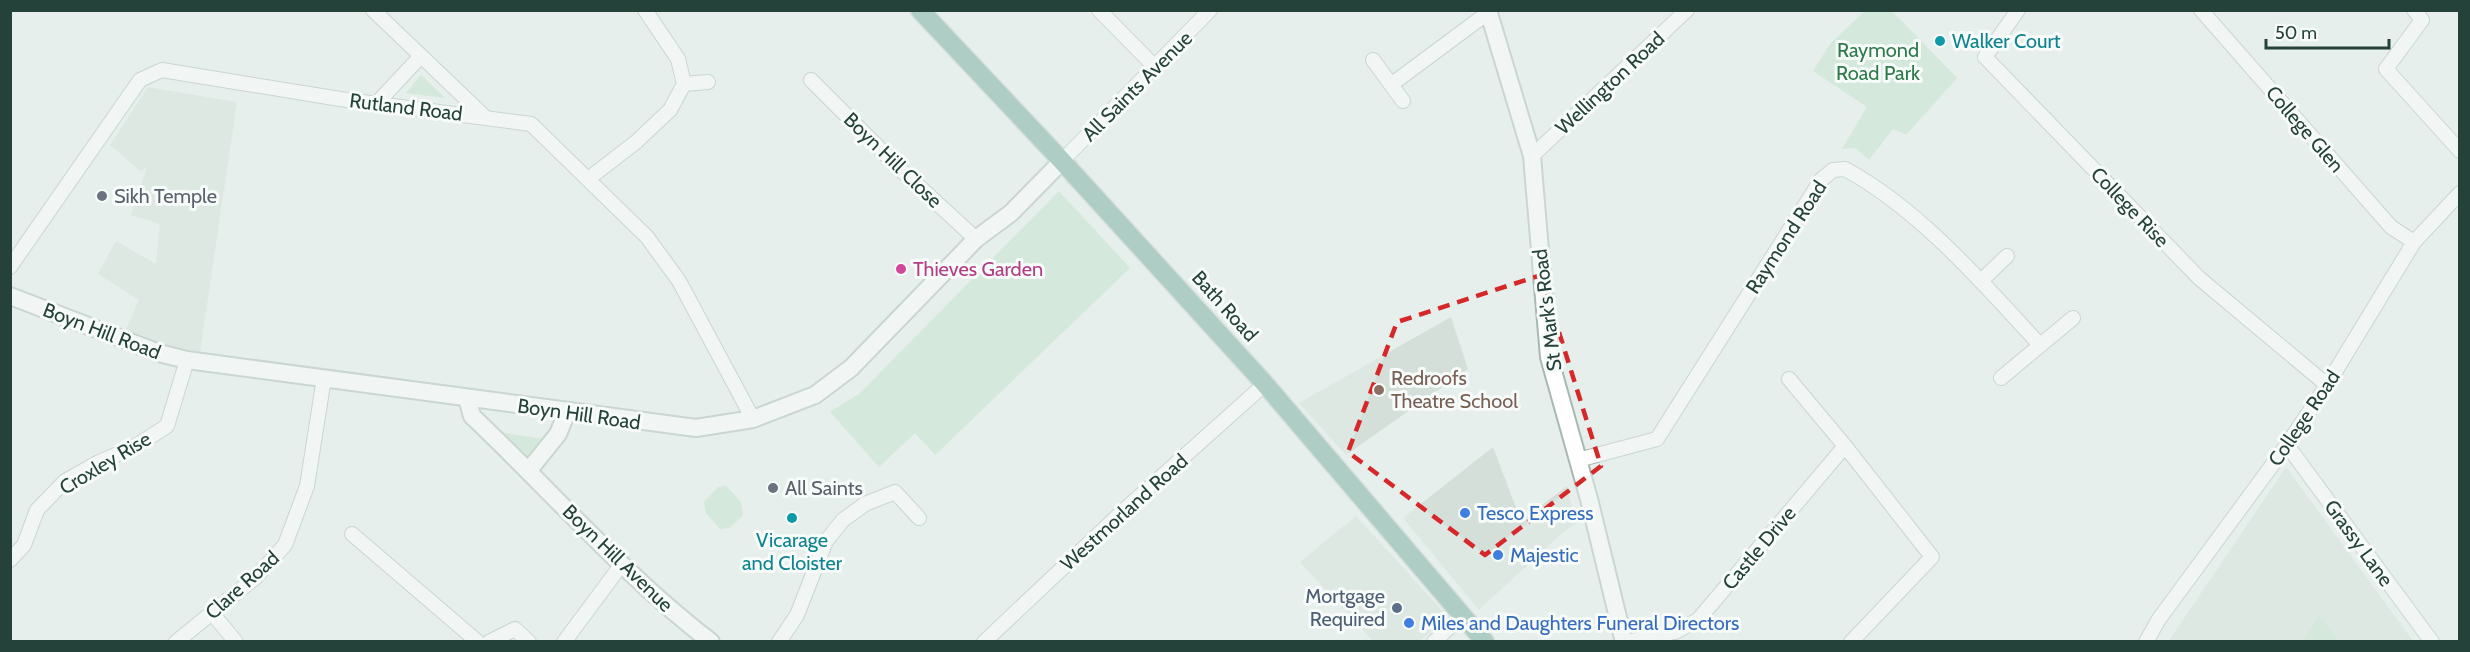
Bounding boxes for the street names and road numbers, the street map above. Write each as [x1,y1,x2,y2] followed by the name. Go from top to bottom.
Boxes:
[1077,26,1197,146] street label: All Saints Avenue
[1551,27,1669,139] street label: Wellington Road
[2261,81,2349,177] street label: College Glen
[348,88,464,126] street label: Rutland Road
[839,107,947,213] street label: Boyn Hill Close
[2086,162,2174,252] street label: College Rise
[1741,176,1831,298] street label: Raymond Road
[1528,248,1566,372] street label: St Mark's Road
[1187,266,1263,346] street label: Bath Road
[40,298,164,364] street label: Boyn Hill Road
[2263,365,2345,471] street label: College Road
[516,393,642,435] street label: Boyn Hill Road
[55,426,155,500] street label: Croxley Rise
[1055,449,1193,575] street label: Westmorland Road
[2320,495,2398,591] street label: Grassy Lane
[558,499,678,617] street label: Boyn Hill Avenue
[1717,502,1801,594] street label: Castle Drive
[200,546,284,624] street label: Clare Road

